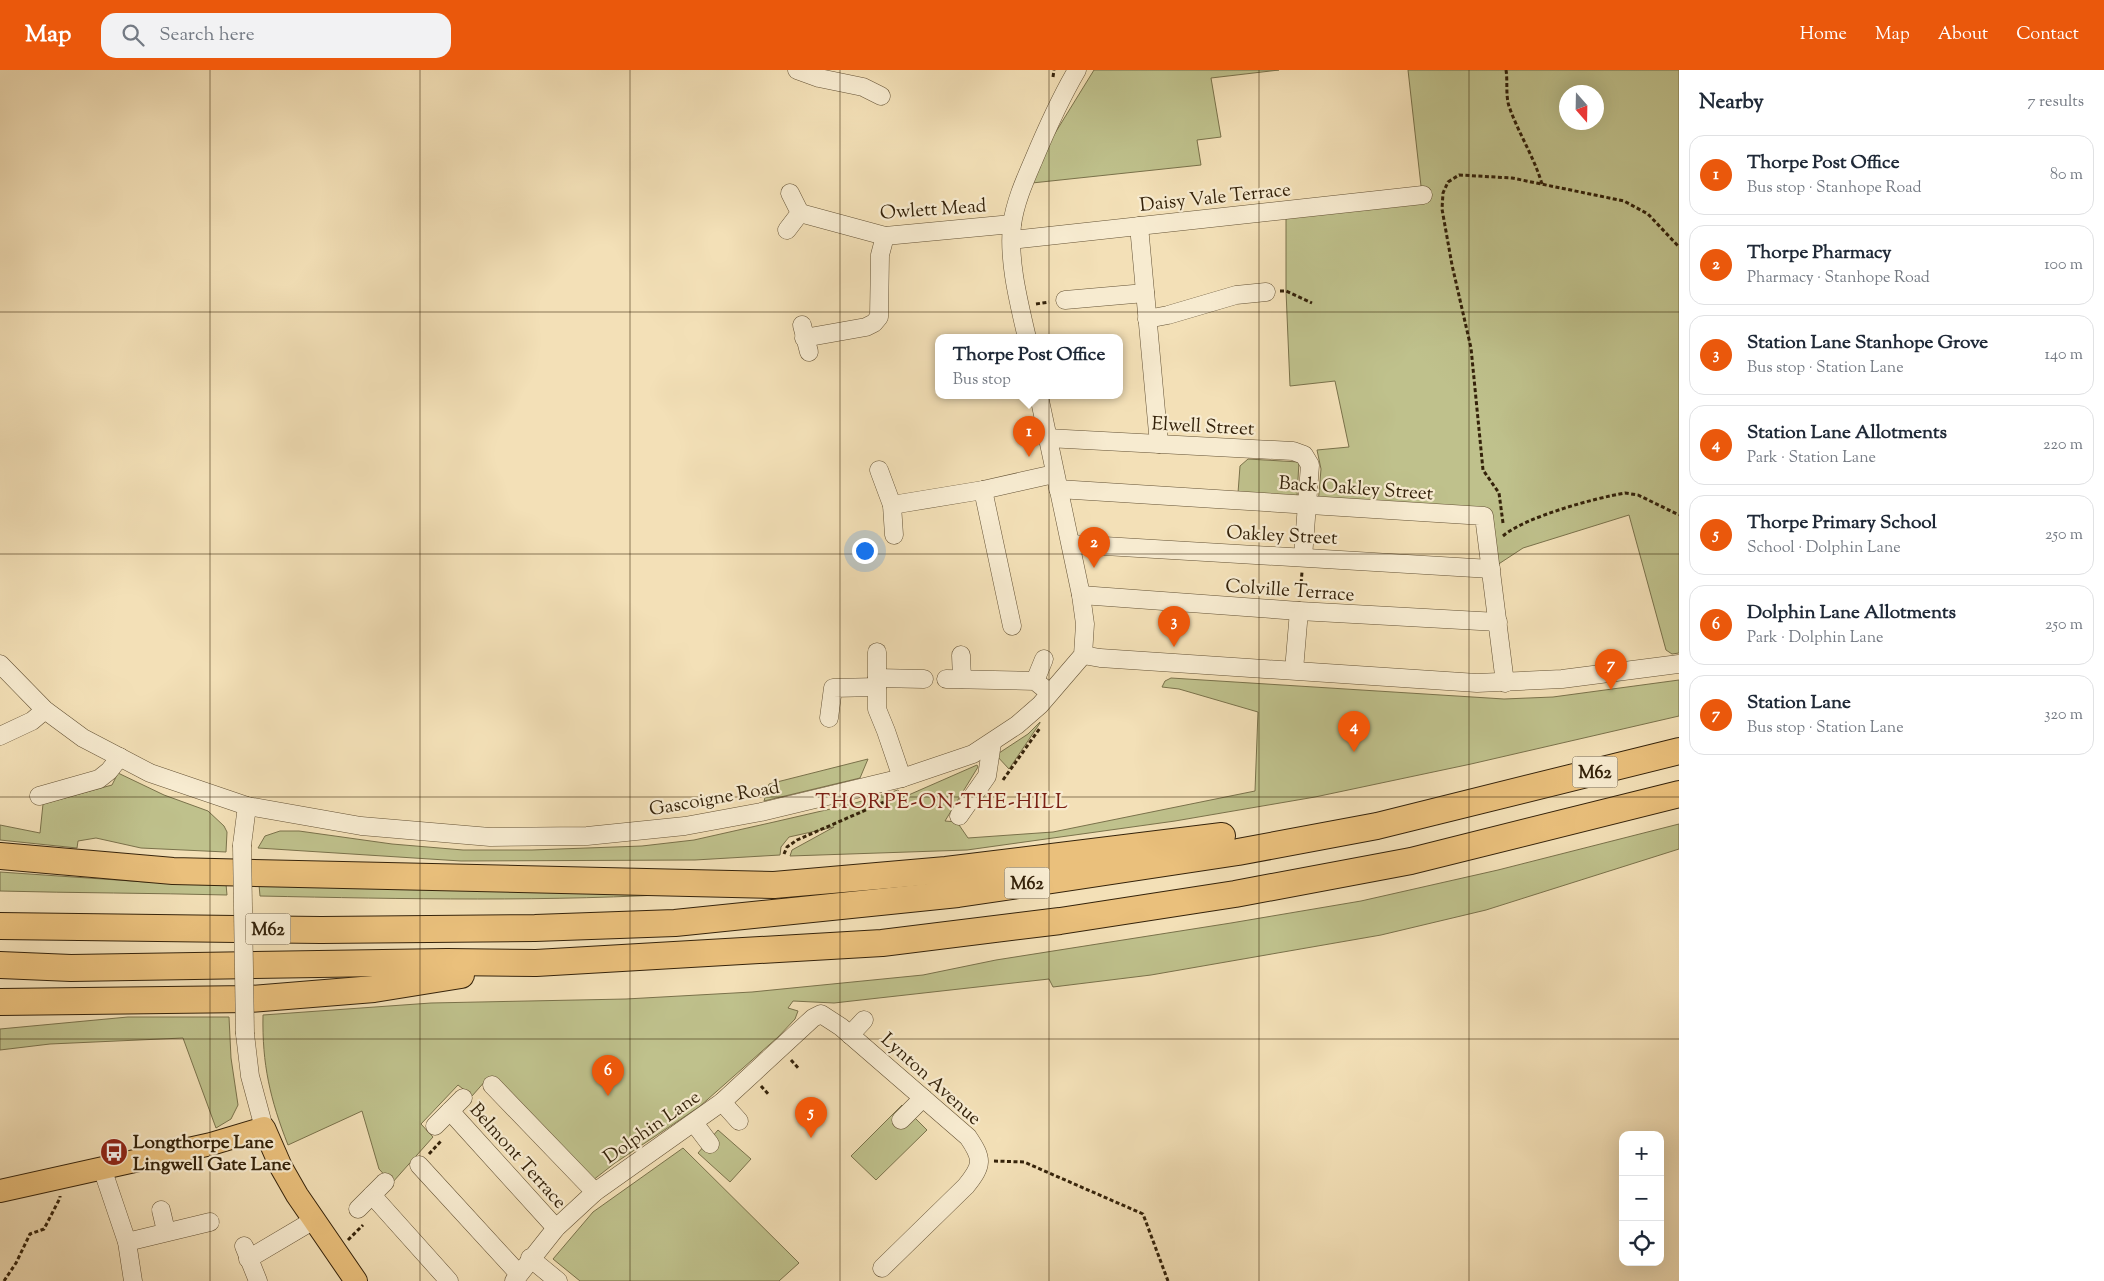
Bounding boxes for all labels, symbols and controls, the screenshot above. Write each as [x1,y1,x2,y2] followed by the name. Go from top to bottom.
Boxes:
[101,13,451,58] search box
[25,18,71,52] text: Map
[119,21,147,49] icon: search
[159,22,255,49] text: Search here
[1800,22,1847,48] text: Home
[1875,22,1910,48] text: Map
[1938,22,1988,48] text: About
[2016,22,2079,48] text: Contact
[1559,85,1604,130] north arrow
[1699,88,1764,118] text: Nearby
[2028,91,2084,114] text: 7 results
[1747,150,1900,177] text: Thorpe Post Office
[1713,164,1719,187] text: 1
[2050,164,2083,187] text: 80 m
[1138,177,1292,220] street label: Daisy Vale Terrace
[1747,177,1921,200] text: Bus stop · Stanhope Road
[879,193,987,228] street label: Owlett Mead
[1747,240,1891,267] text: Thorpe Pharmacy
[1712,254,1720,277] text: 2
[2044,254,2083,277] text: 100 m
[1747,267,1930,290] text: Pharmacy · Stanhope Road
[1747,330,1988,357] text: Station Lane Stanhope Grove
[935,334,1123,399] popup
[953,342,1105,369] text: Thorpe Post Office
[1713,344,1719,367] text: 3
[2045,344,2083,367] text: 140 m
[1747,357,1904,380] text: Bus stop · Station Lane
[953,369,1011,392] text: Bus stop
[1151,411,1255,444] street label: Elwell Street
[1013,416,1045,457] pin: 1
[1747,420,1947,447] text: Station Lane Allotments
[1712,434,1720,457] text: 4
[2043,434,2083,457] text: 220 m
[1747,447,1876,470] text: Park · Station Lane
[1278,471,1435,508] street label: Back Oakley Street
[1747,510,1937,537] text: Thorpe Primary School
[1225,520,1339,553] street label: Oakley Street
[1713,524,1719,547] text: 5
[2045,524,2083,547] text: 250 m
[1078,527,1110,568] pin: 2
[1747,537,1901,560] text: School · Dolphin Lane
[852,538,878,564] your location
[1224,574,1356,609] street label: Colville Terrace
[1747,600,1956,627] text: Dolphin Lane Allotments
[1158,606,1190,647] pin: 3
[1712,614,1720,637] text: 6
[2045,614,2083,637] text: 250 m
[1747,627,1883,650] text: Park · Dolphin Lane
[1595,649,1627,690] pin: 7
[1747,690,1851,717] text: Station Lane
[1712,704,1720,727] text: 7
[2044,704,2083,727] text: 320 m
[1338,711,1370,752] pin: 4
[1747,717,1904,740] text: Bus stop · Station Lane
[1572,756,1618,788] road number: M62
[647,775,782,824] street label: Gascoigne Road
[815,788,1069,818] district label: THORPE-ON-THE-HILL
[1004,868,1050,898] road number: M62
[246,914,290,944] road number: M62
[874,1027,987,1132] street label: Lynton Avenue
[592,1055,624,1096] pin: 6
[598,1085,707,1171] street label: Dolphin Lane
[795,1097,827,1138] pin: 5
[462,1098,572,1216] street label: Belmont Terrace
[133,1130,291,1179] place label: Longthorpe Lane Lingwell Gate Lane
[1619,1131,1664,1266] map controls
[1619,1131,1664,1176] button: +
[99,1137,129,1167] bus stop icon: Longthorpe Lane Lingwell Gate Lane
[1619,1176,1664,1221] button: −
[1619,1221,1664,1266] button: locate

